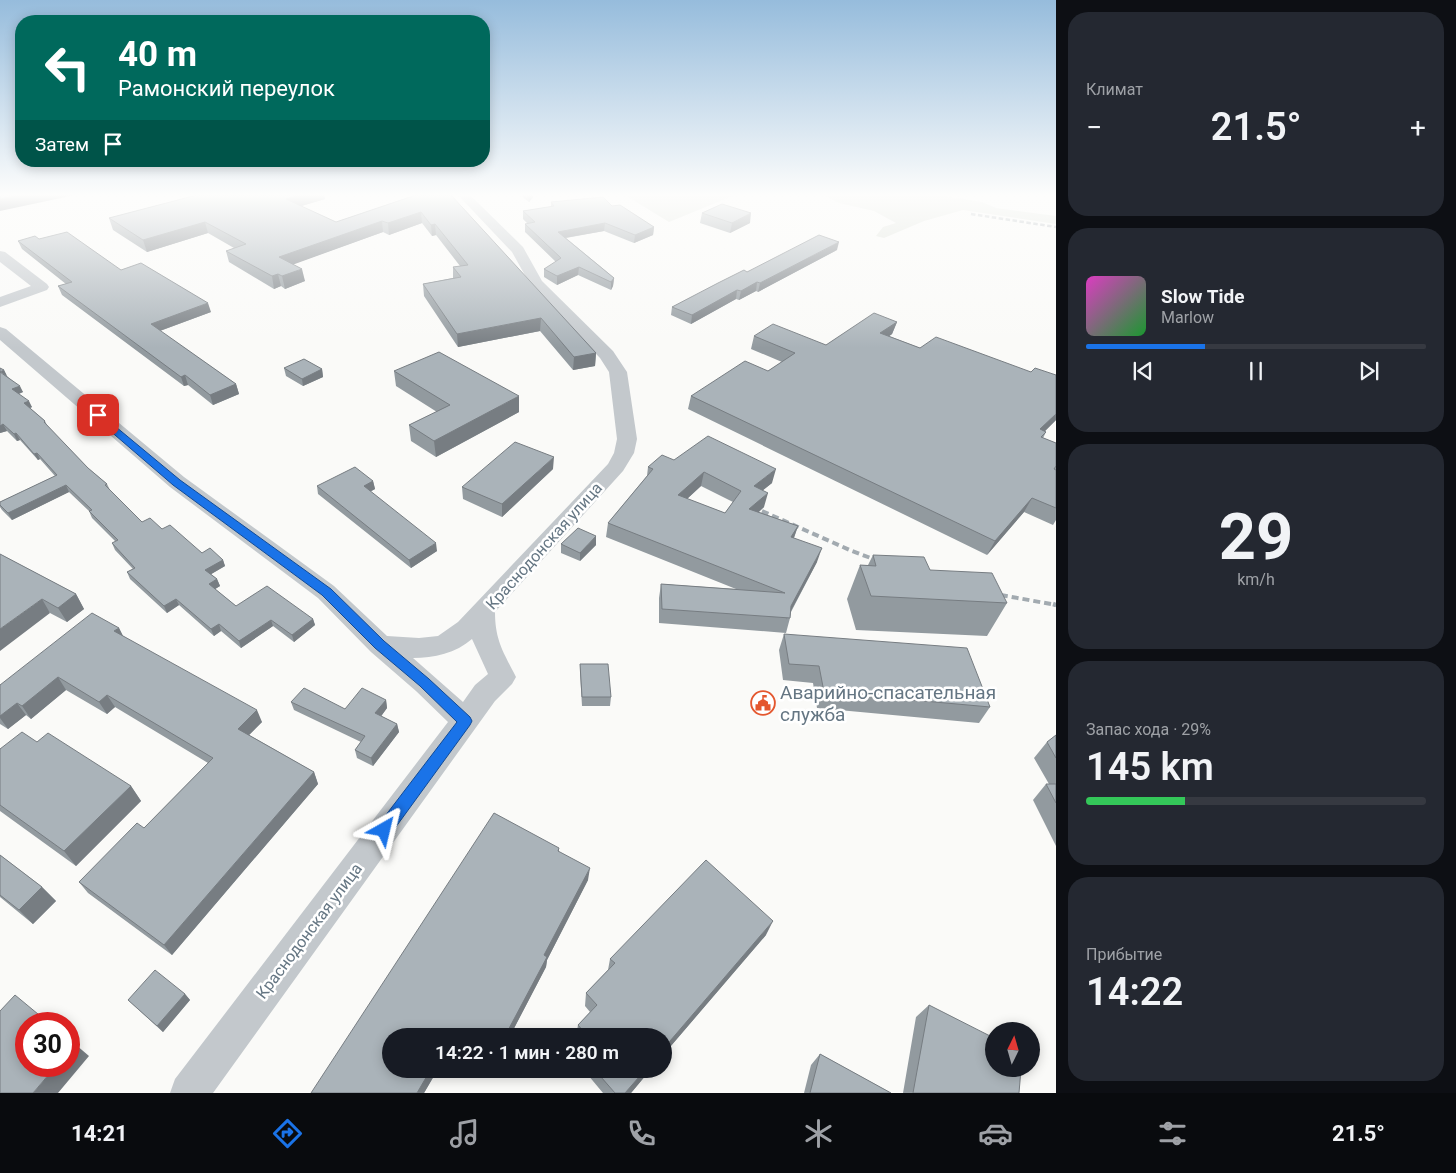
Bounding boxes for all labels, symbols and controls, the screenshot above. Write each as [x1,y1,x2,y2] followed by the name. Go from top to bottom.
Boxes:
[118,34,197,75] text: 40 m
[35,35,100,100] icon: left
[118,76,335,101] text: Рамонский переулок
[1086,80,1143,99] text: Климат
[1211,105,1301,149] text: 21.5°
[1086,111,1102,144] text: −
[1410,111,1426,144] text: +
[99,130,127,158] icon: arrive
[35,133,89,156] text: Затем
[1161,285,1244,308] text: Slow Tide
[1161,308,1214,327] text: Marlow
[1129,357,1157,385] icon: previous
[1242,357,1270,385] icon: pause
[1355,357,1383,385] icon: next
[77,394,119,436] pin
[84,401,112,429] icon: arrive
[482,479,606,613] street label: Краснодонская улица
[1219,499,1293,575] text: 29
[1237,570,1275,589] text: km/h
[780,681,996,726] place label: Аварийно-спасательная служба
[750,690,776,716] public building icon: Аварийно-спасательная служба
[1086,720,1211,739] text: Запас хода · 29%
[1086,745,1214,789] text: 145 km
[357,803,409,855] position arrow
[252,860,366,1002] street label: Краснодонская улица
[1086,945,1162,964] text: Прибытие
[1086,970,1183,1014] text: 14:22
[15,1012,80,1077] speed limit sign: 30
[985,1022,1040,1078] north arrow
[985,1022,1040,1077] map controls
[435,1041,619,1064] text: 14:22 · 1 мин · 280 m
[270,1116,305,1151] icon: directions
[447,1116,482,1151] icon: music
[624,1116,659,1151] icon: phone
[801,1116,836,1151] icon: climate
[978,1116,1013,1151] icon: car
[1155,1116,1190,1151] icon: filters
[71,1121,128,1146] text: 14:21
[1332,1121,1385,1146] text: 21.5°

